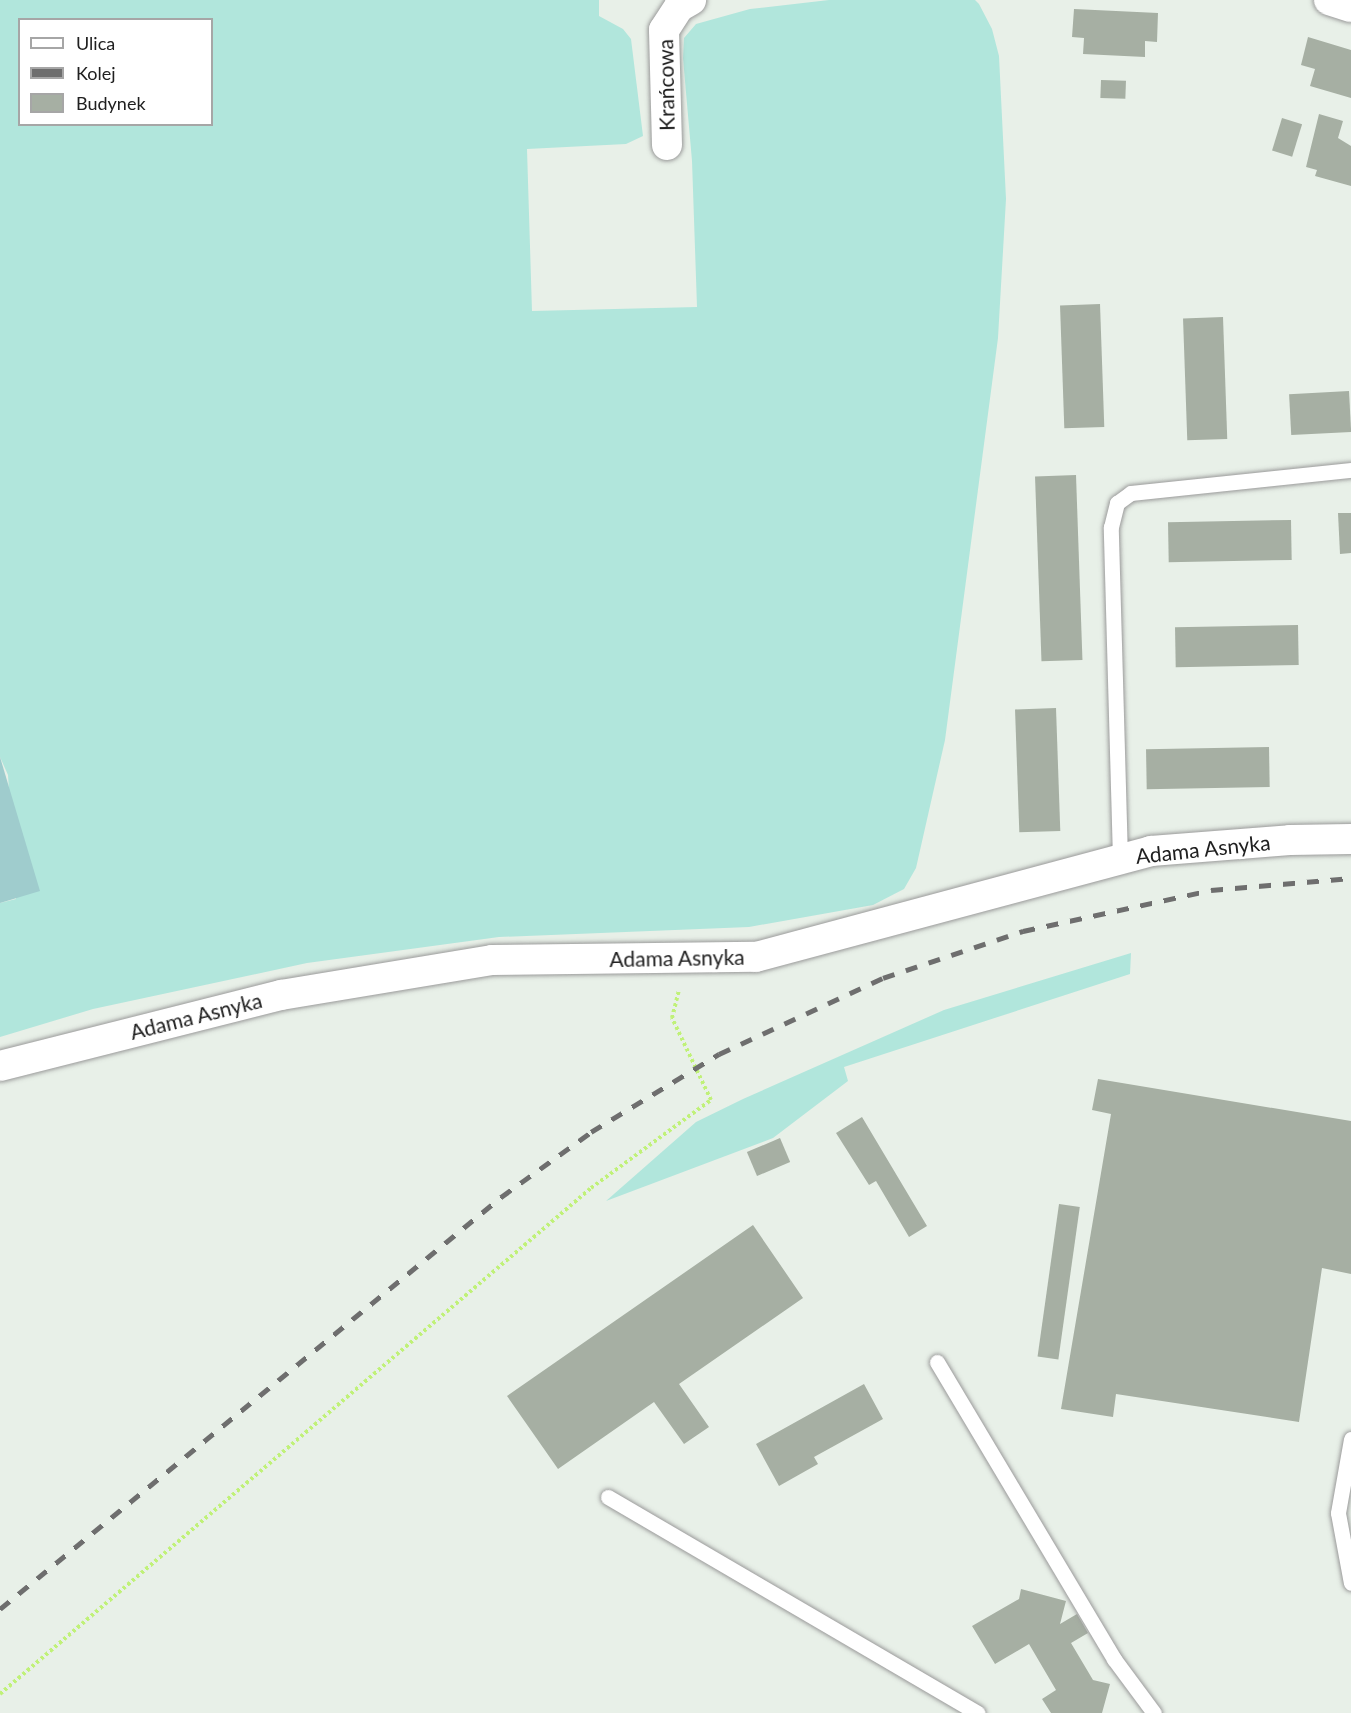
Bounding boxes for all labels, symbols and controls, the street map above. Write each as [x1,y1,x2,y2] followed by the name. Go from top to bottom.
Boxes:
[18,18,213,126] legend
[76,32,115,54] text: Ulica
[653,39,679,131] street label: Krańcowa
[76,62,116,84] text: Kolej
[76,92,146,114] text: Budynek
[1134,829,1272,869] street label: Adama Asnyka
[609,944,745,972] street label: Adama Asnyka
[127,987,265,1045] street label: Adama Asnyka

